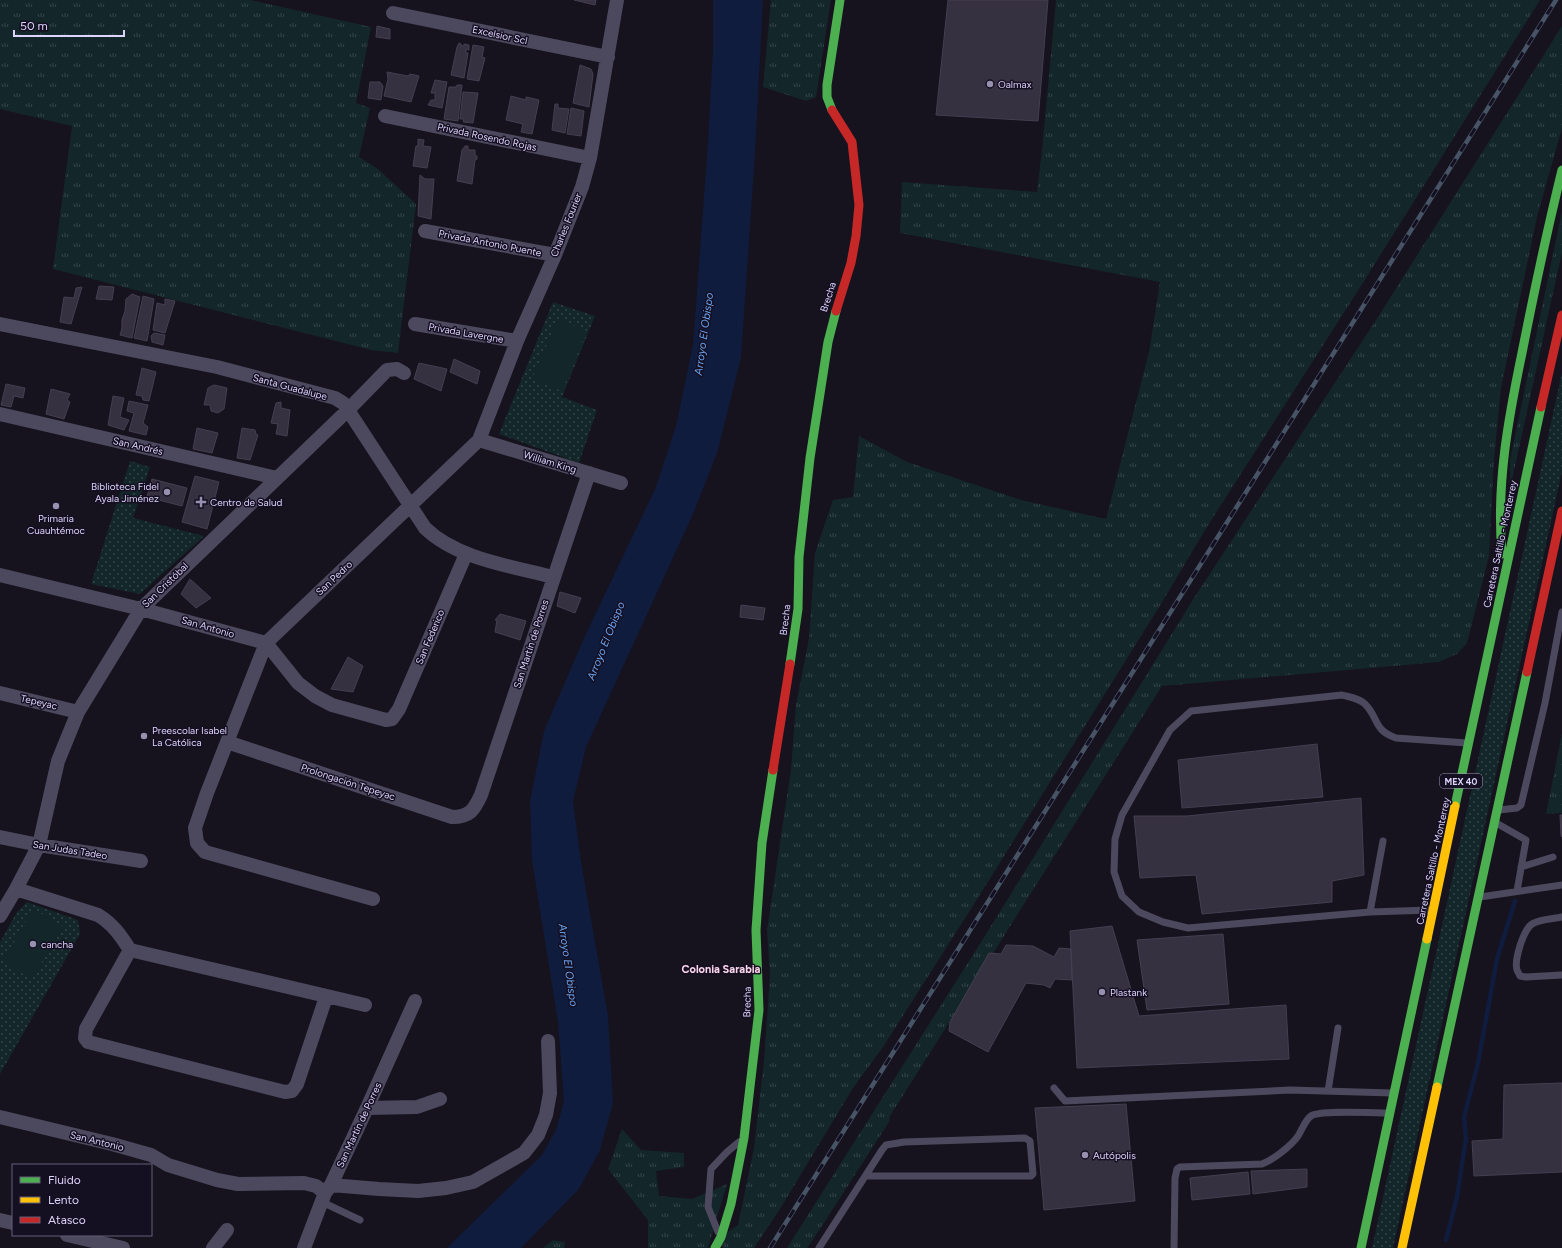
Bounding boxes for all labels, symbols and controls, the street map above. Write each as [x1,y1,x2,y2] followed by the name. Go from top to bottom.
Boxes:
[14,12,124,38] scale bar
[20,19,48,33] text: 50 m
[471,23,529,47] street label: Excelsior Scl
[998,78,1032,91] place label: Oalmax
[985,79,995,89] marker: Oalmax
[436,120,538,154] street label: Privada Rosendo Rojas
[547,191,585,259] street label: Charles Fourier
[437,227,543,259] street label: Privada Antonio Puente
[817,280,839,314] street label: Brecha
[692,291,716,377] water label: Arroyo El Obispo
[427,320,505,346] street label: Privada Lavergne
[251,371,329,403] street label: Santa Guadalupe
[112,434,165,458] street label: San Andrés
[522,448,578,476] street label: William King
[1480,478,1520,609] street label: Carretera Saltillo - Monterrey
[91,480,159,505] place label: Biblioteca Fidel Ayala Jiménez
[162,487,172,497] marker: Biblioteca Fidel Ayala Jiménez
[195,496,207,508] marker: Centro de Salud
[210,496,282,509] place label: Centro de Salud
[51,501,61,511] marker: Primaria Cuauhtémoc
[27,512,86,537] place label: Primaria Cuauhtémoc
[313,558,355,598] street label: San Pedro
[139,560,191,610] street label: San Cristóbal
[511,598,552,690] street label: San Martín de Porres
[584,599,628,683] water label: Arroyo El Obispo
[777,604,793,636] street label: Brecha
[413,607,447,666] street label: San Federico
[180,613,236,641] street label: San Antonio
[19,691,59,713] street label: Tepeyac
[152,724,227,749] place label: Preescolar Isabel La Católica
[139,731,149,741] marker: Preescolar Isabel La Católica
[299,761,397,804] street label: Prolongación Tepeyac
[1440,774,1482,788] road number: MEX 40
[1413,795,1453,926] street label: Carretera Saltillo - Monterrey
[32,838,108,862] street label: San Judas Tadeo
[556,922,580,1008] water label: Arroyo El Obispo
[41,938,73,951] place label: cancha
[28,939,38,949] marker: cancha
[682,963,761,976] district label: Colonia Sarabia
[740,986,754,1018] street label: Brecha
[1110,986,1147,999] place label: Plastank
[1097,987,1107,997] marker: Plastank
[334,1080,385,1170] street label: San Martín de Porres
[69,1128,125,1154] street label: San Antonio
[1093,1149,1136,1162] place label: Autópolis
[1080,1150,1090,1160] marker: Autópolis
[12,1164,152,1236] legend
[48,1173,81,1187] text: Fluido
[48,1193,79,1207] text: Lento
[48,1213,86,1227] text: Atasco

